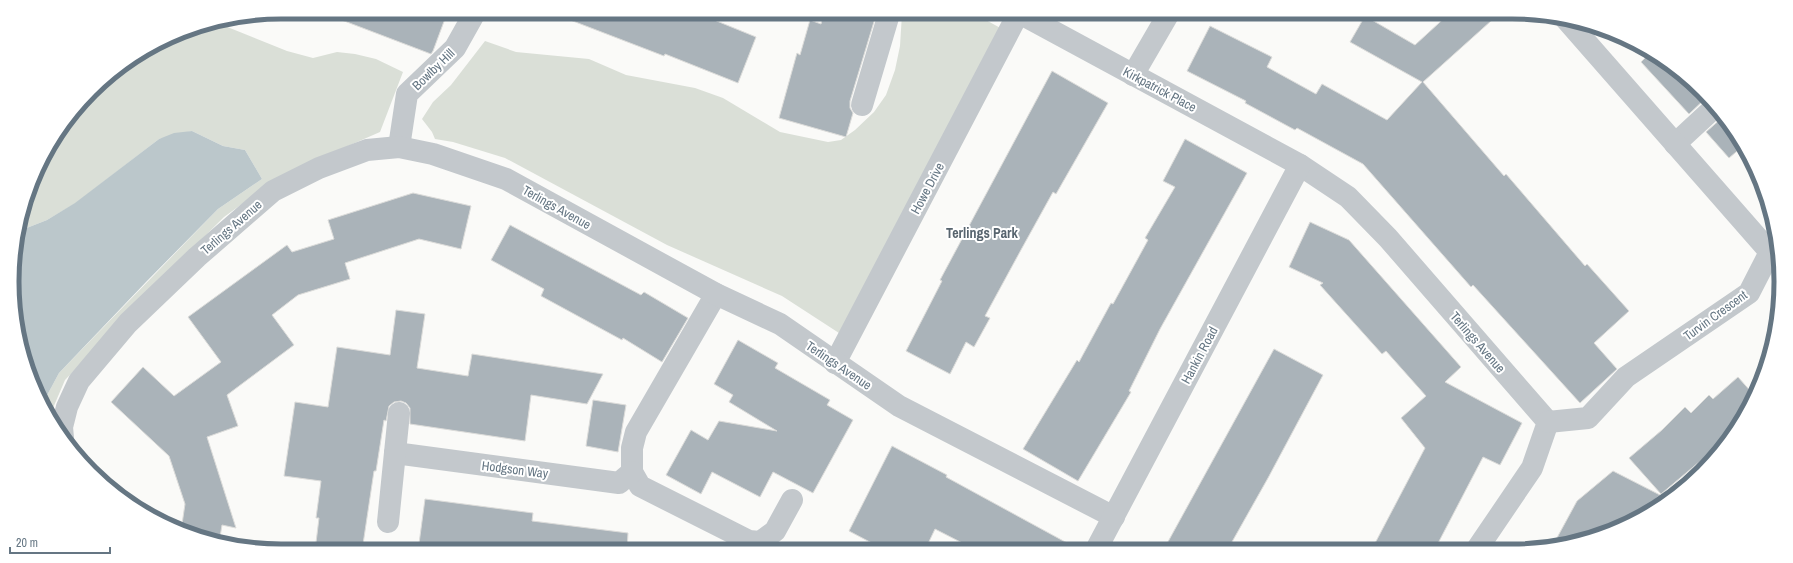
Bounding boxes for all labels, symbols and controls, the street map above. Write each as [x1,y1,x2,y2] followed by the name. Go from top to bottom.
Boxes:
[408,45,458,94] street label: Bowlby Hill
[1120,63,1199,116] street label: Kirkpatrick Place
[907,160,948,217] street label: Howe Drive
[520,182,594,233] street label: Terlings Avenue
[197,196,266,259] street label: Terlings Avenue
[946,224,1019,242] district label: Terlings Park
[1680,286,1751,344] street label: Turvin Crescent
[1446,308,1509,377] street label: Terlings Avenue
[1177,324,1222,387] street label: Hankin Road
[803,337,875,394] street label: Terlings Avenue
[481,457,550,482] street label: Hodgson Way
[10,529,110,555] scale bar
[16,535,38,551] text: 20 m

